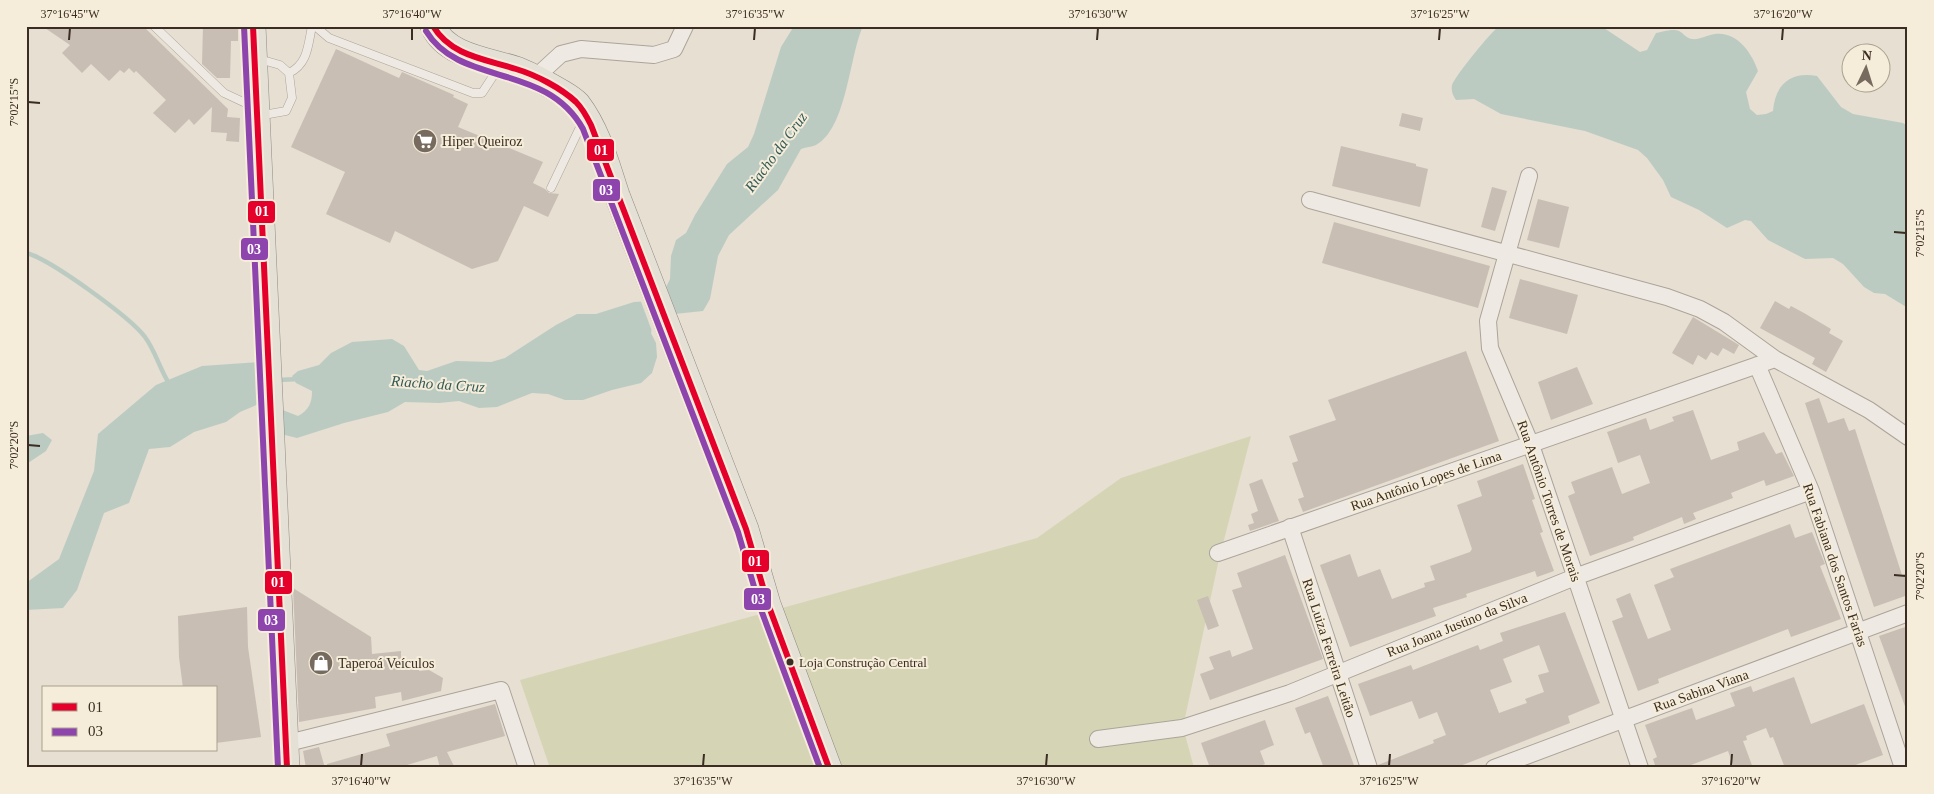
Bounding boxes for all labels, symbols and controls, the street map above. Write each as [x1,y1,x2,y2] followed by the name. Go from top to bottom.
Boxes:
[40,7,100,21] text: 37°16'45"W
[382,7,442,21] text: 37°16'40"W
[725,7,785,21] text: 37°16'35"W
[1068,7,1128,21] text: 37°16'30"W
[1410,7,1470,21] text: 37°16'25"W
[1753,7,1813,21] text: 37°16'20"W
[1842,42,1892,92] north arrow
[1861,48,1872,63] text: N
[7,78,21,126] text: 7°02'15"S
[741,109,810,196] water label: Riacho da Cruz
[412,128,438,154] supermarket icon: Hiper Queiroz
[442,134,522,149] place label: Hiper Queiroz
[586,138,615,162] line badge: 01
[594,143,608,158] text: 01
[592,178,621,202] line badge: 03
[599,183,613,198] text: 03
[247,200,276,224] line badge: 01
[255,204,269,219] text: 01
[1913,209,1927,257] text: 7°02'15"S
[240,237,269,261] line badge: 03
[247,242,261,257] text: 03
[389,373,486,395] water label: Riacho da Cruz
[1514,418,1584,584] street label: Rua Antônio Torres de Morais
[7,421,21,469] text: 7°02'20"S
[1349,448,1504,514] street label: Rua Antônio Lopes de Lima
[1800,481,1870,649] street label: Rua Fabiana dos Santos Farias
[741,549,770,573] line badge: 01
[1913,552,1927,600] text: 7°02'20"S
[748,554,762,569] text: 01
[264,570,293,595] line badge: 01
[271,575,285,590] text: 01
[1299,577,1359,719] street label: Rua Luiza Ferreira Leitão
[743,587,772,611] line badge: 03
[1385,590,1530,660] street label: Rua Joana Justino da Silva
[751,592,765,607] text: 03
[257,608,286,632] line badge: 03
[264,613,278,628] text: 03
[308,650,334,676] shop icon: Taperoá Veículos
[799,655,927,670] place label: Loja Construção Central
[338,656,434,671] place label: Taperoá Veículos
[785,657,795,667] marker: Loja Construção Central
[1651,667,1751,715] street label: Rua Sabina Viana
[42,686,218,752] legend
[88,699,103,715] text: 01
[88,723,103,739] text: 03
[331,774,391,788] text: 37°16'40"W
[673,774,733,788] text: 37°16'35"W
[1016,774,1076,788] text: 37°16'30"W
[1359,774,1419,788] text: 37°16'25"W
[1701,774,1761,788] text: 37°16'20"W

